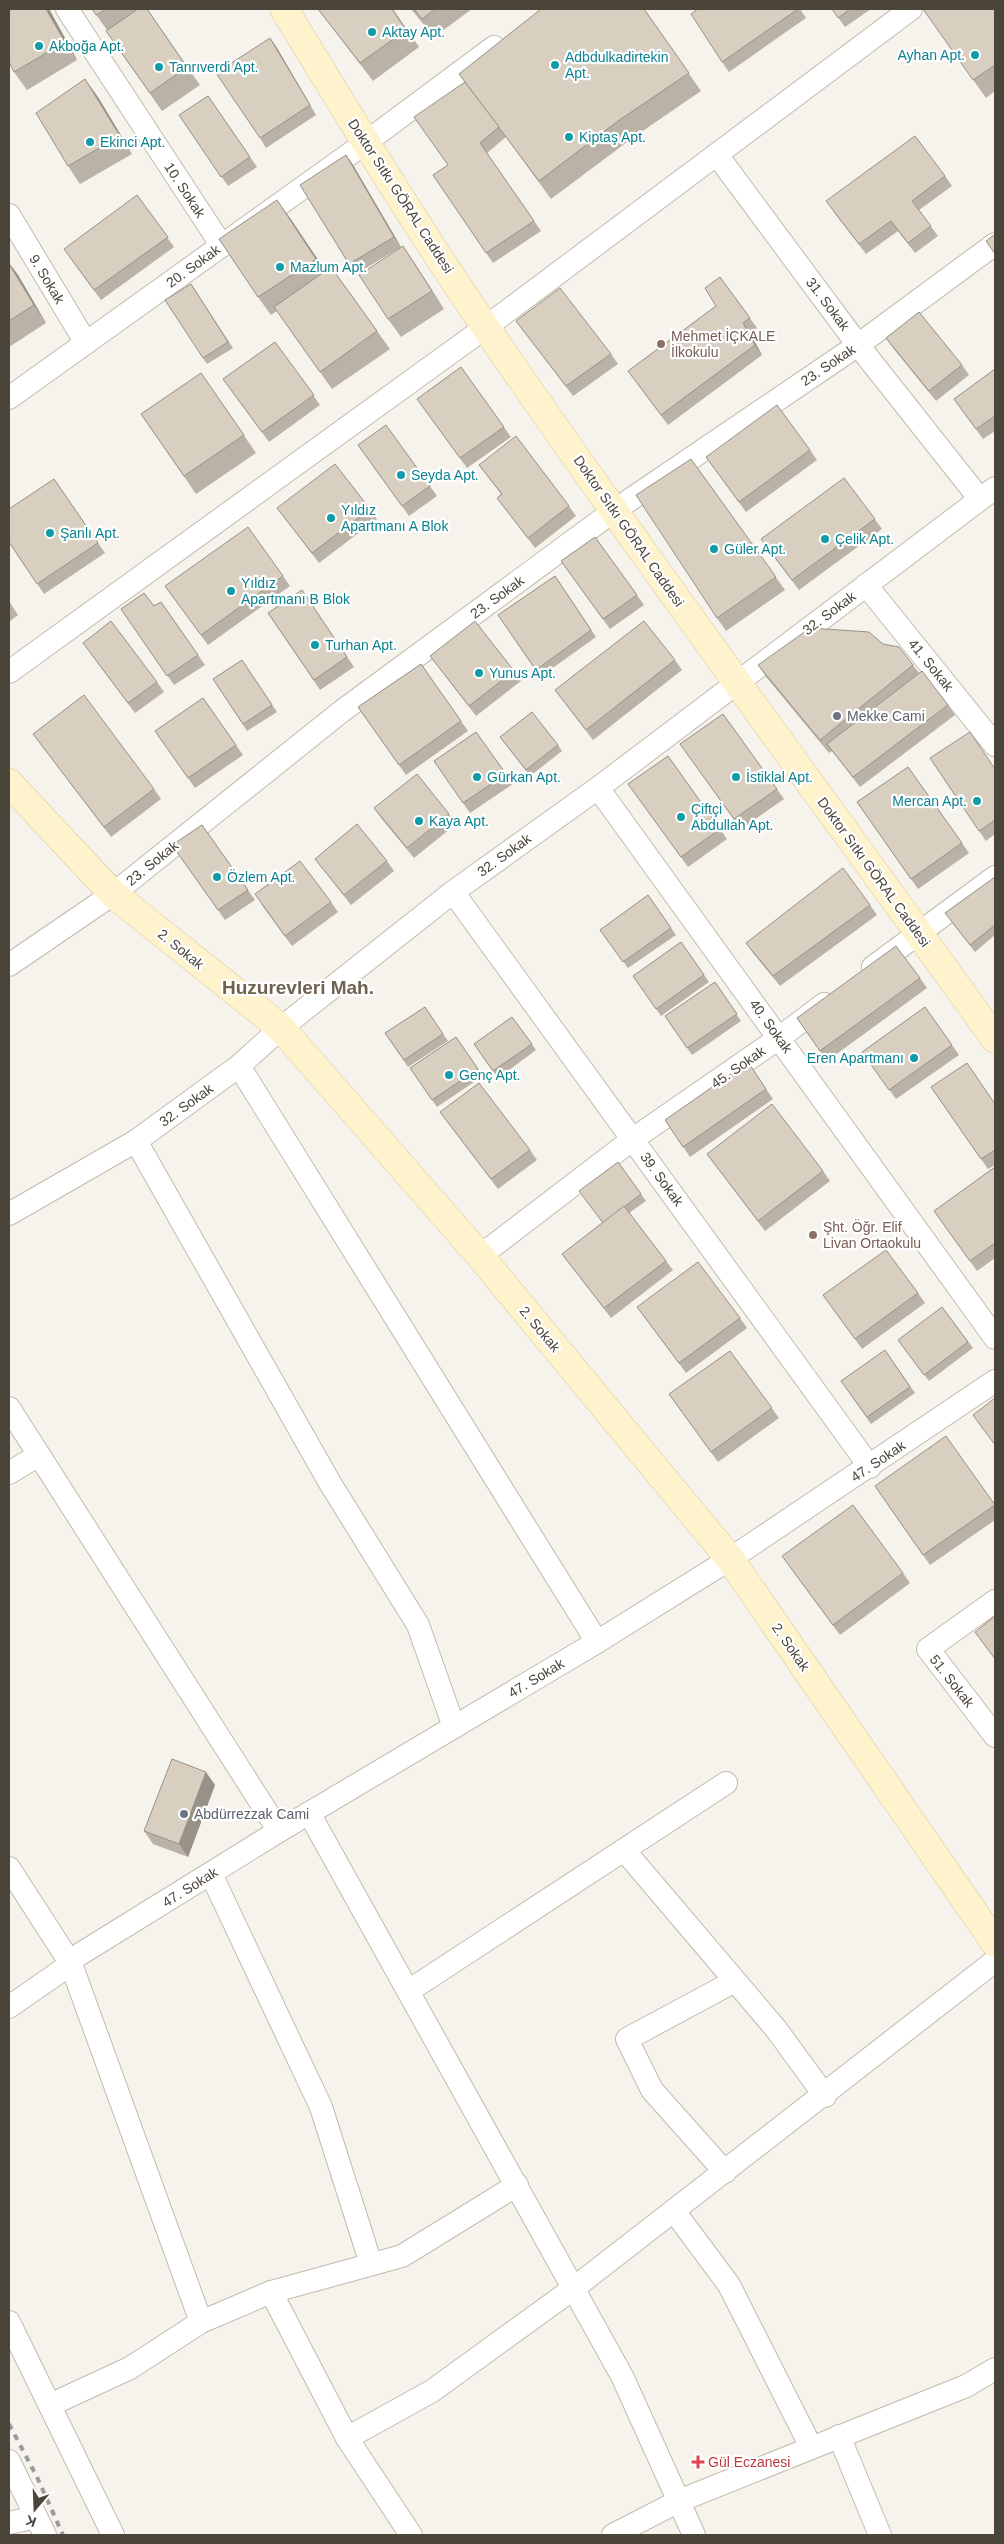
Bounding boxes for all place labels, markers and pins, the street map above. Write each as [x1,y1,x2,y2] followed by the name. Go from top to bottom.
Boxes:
[382,24,445,40] place label: Aktay Apt.
[366,26,378,38] marker: Aktay Apt.
[49,38,125,54] place label: Akboğa Apt.
[33,40,45,52] marker: Akboğa Apt.
[898,47,965,63] place label: Ayhan Apt.
[565,49,669,81] place label: Adbdulkadirtekin Apt.
[969,49,981,61] marker: Ayhan Apt.
[169,59,259,75] place label: Tanrıverdi Apt.
[549,59,561,71] marker: Adbdulkadirtekin Apt.
[153,61,165,73] marker: Tanrıverdi Apt.
[579,129,646,145] place label: Kiptaş Apt.
[563,131,575,143] marker: Kiptaş Apt.
[100,134,165,150] place label: Ekinci Apt.
[84,136,96,148] marker: Ekinci Apt.
[290,259,367,275] place label: Mazlum Apt.
[274,261,286,273] marker: Mazlum Apt.
[671,327,775,360] place label: Mehmet İÇKALE İlkokulu
[655,338,667,350] marker: Mehmet İÇKALE İlkokulu
[411,467,479,483] place label: Seyda Apt.
[395,469,407,481] marker: Seyda Apt.
[341,502,449,534] place label: Yıldız Apartmanı A Blok
[325,512,337,524] marker: Yıldız Apartmanı A Blok
[60,525,120,541] place label: Şanlı Apt.
[44,527,56,539] marker: Şanlı Apt.
[835,531,894,547] place label: Çelik Apt.
[819,533,831,545] marker: Çelik Apt.
[724,541,786,557] place label: Güler Apt.
[708,543,720,555] marker: Güler Apt.
[241,575,351,607] place label: Yıldız Apartmanı B Blok
[225,585,237,597] marker: Yıldız Apartmanı B Blok
[325,637,397,653] place label: Turhan Apt.
[309,639,321,651] marker: Turhan Apt.
[489,665,556,681] place label: Yunus Apt.
[473,667,485,679] marker: Yunus Apt.
[847,708,925,724] place label: Mekke Cami
[831,710,843,722] marker: Mekke Cami
[746,768,813,785] place label: İstiklal Apt.
[487,769,561,785] place label: Gürkan Apt.
[471,771,483,783] marker: Gürkan Apt.
[730,771,742,783] marker: İstiklal Apt.
[892,793,967,809] place label: Mercan Apt.
[971,795,983,807] marker: Mercan Apt.
[691,801,774,833] place label: Çiftçi Abdullah Apt.
[675,811,687,823] marker: Çiftçi Abdullah Apt.
[429,813,489,829] place label: Kaya Apt.
[413,815,425,827] marker: Kaya Apt.
[227,868,295,885] place label: Özlem Apt.
[211,871,223,883] marker: Özlem Apt.
[807,1050,904,1066] place label: Eren Apartmanı
[908,1052,920,1064] marker: Eren Apartmanı
[459,1067,520,1083] place label: Genç Apt.
[443,1069,455,1081] marker: Genç Apt.
[823,1218,921,1251] place label: Şht. Öğr. Elif Livan Ortaokulu
[807,1229,819,1241] marker: Şht. Öğr. Elif Livan Ortaokulu
[194,1806,309,1822] place label: Abdürrezzak Cami
[178,1808,190,1820] marker: Abdürrezzak Cami
[708,2454,790,2470] place label: Gül Eczanesi
[692,2456,704,2468] marker: Gül Eczanesi

